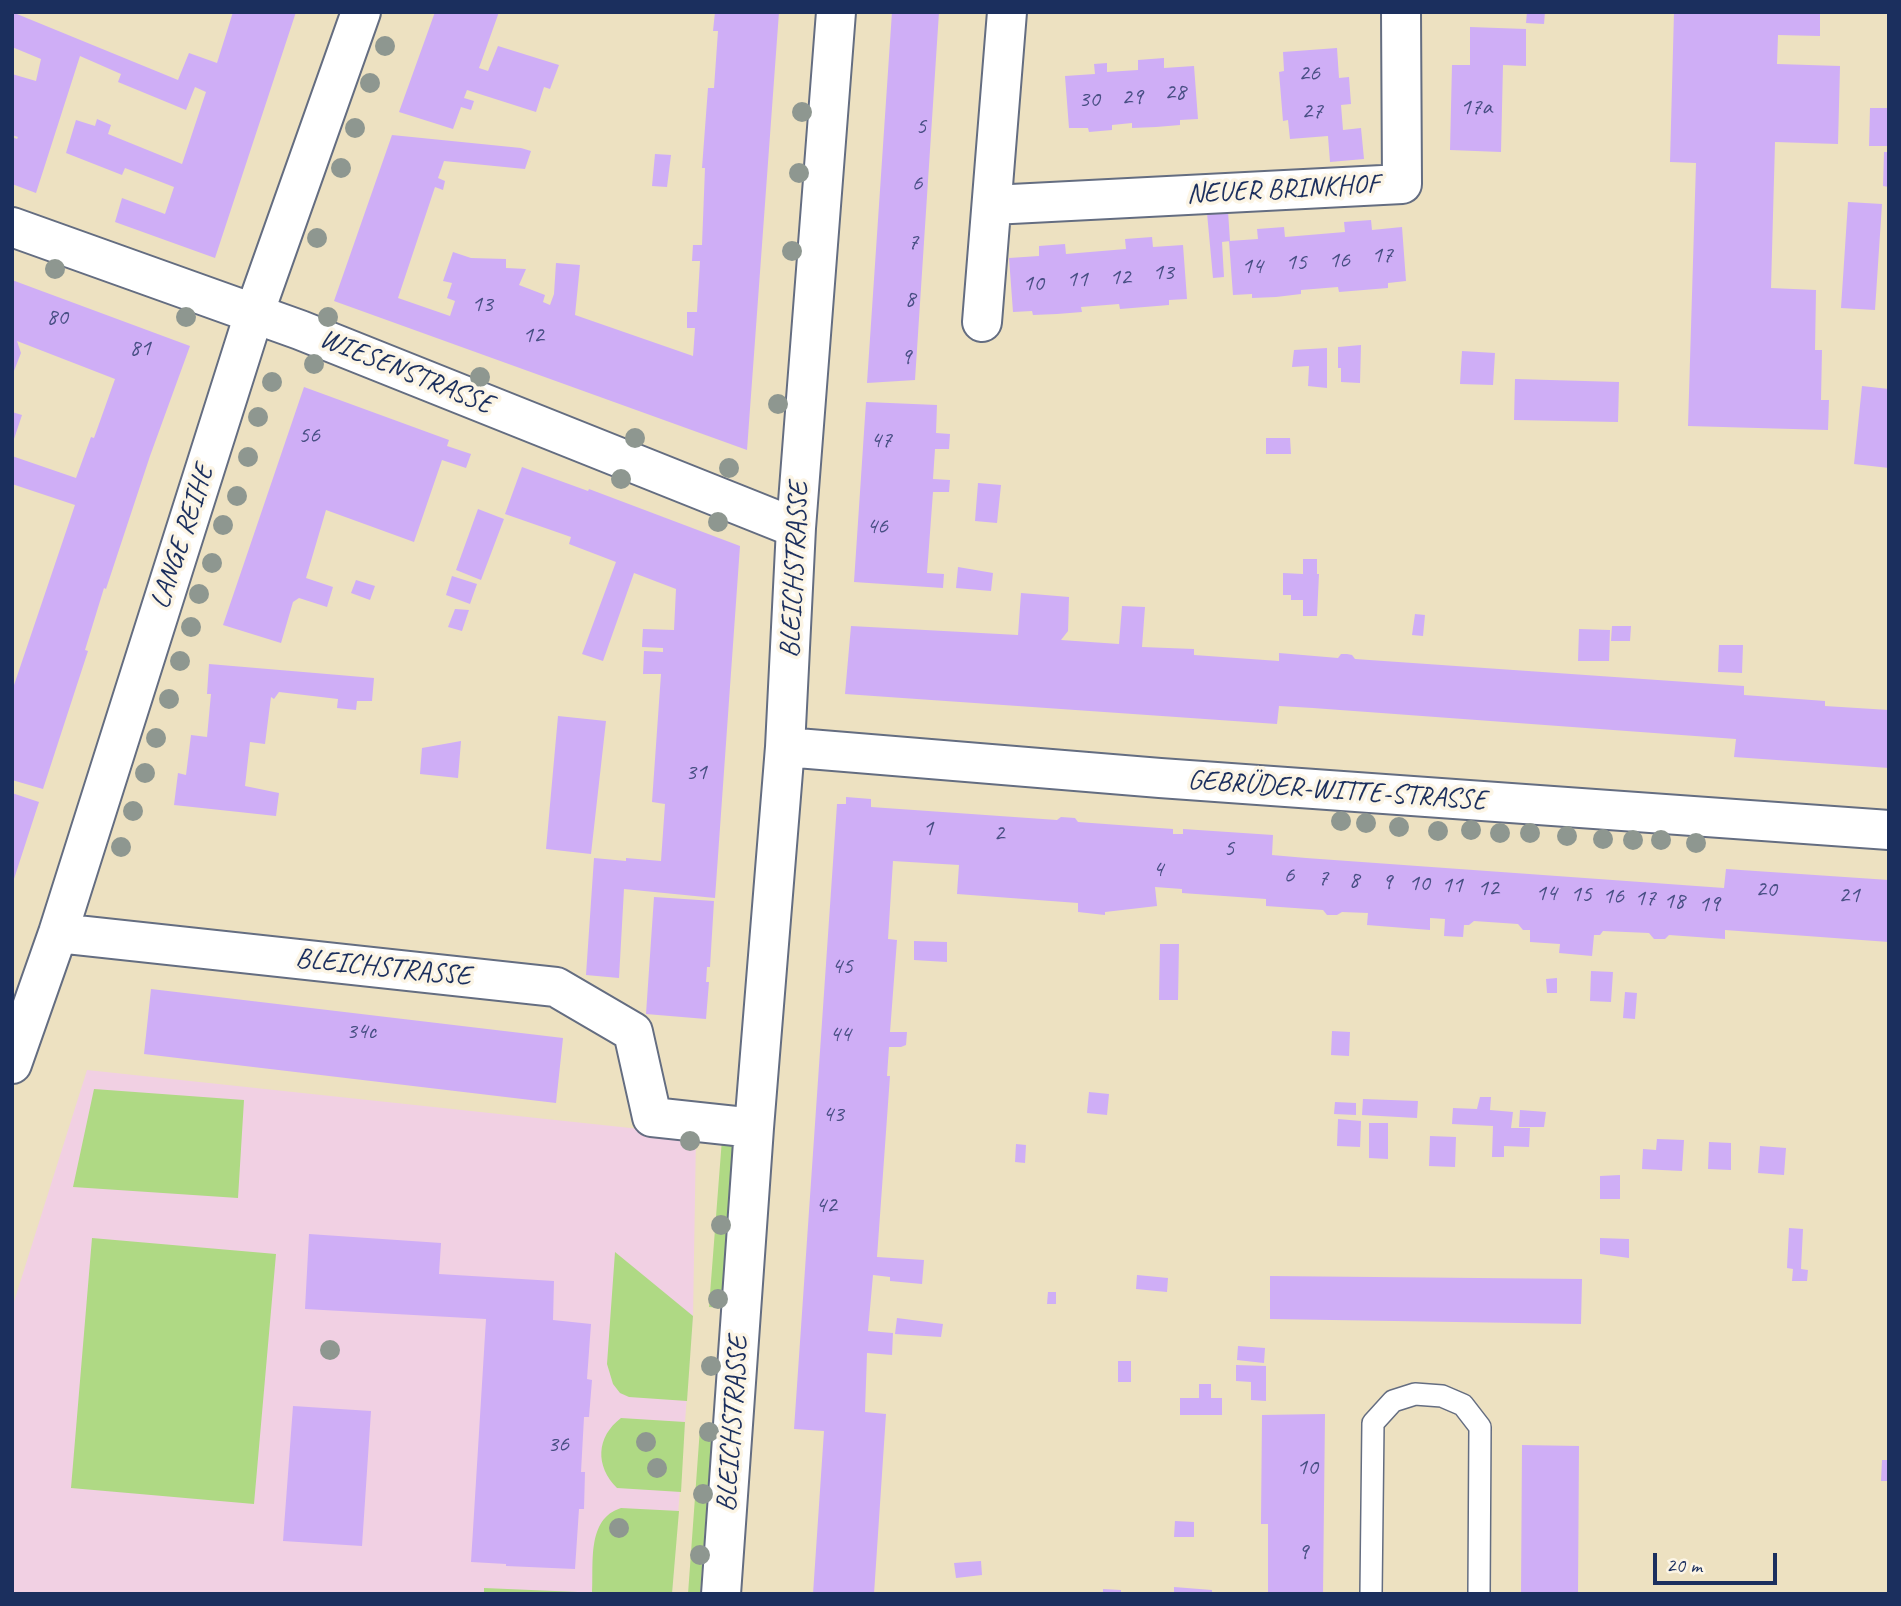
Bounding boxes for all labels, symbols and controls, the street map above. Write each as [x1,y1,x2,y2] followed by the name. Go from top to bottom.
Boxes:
[1298,60,1320,88] house number: 26
[1164,79,1186,107] house number: 28
[1121,84,1143,112] house number: 29
[1078,86,1100,114] house number: 30
[1460,94,1492,122] house number: 17a
[1301,98,1323,126] house number: 27
[916,113,926,141] house number: 5
[1186,168,1380,212] street label: NEUER BRINKHOF
[912,170,922,198] house number: 6
[908,229,918,257] house number: 7
[1371,242,1393,270] house number: 17
[1328,247,1350,275] house number: 16
[1285,249,1307,277] house number: 15
[1241,253,1263,281] house number: 14
[1152,259,1174,287] house number: 13
[1109,264,1131,292] house number: 12
[1066,266,1088,294] house number: 11
[1022,270,1044,298] house number: 10
[905,286,915,314] house number: 8
[471,291,493,319] house number: 13
[46,304,68,332] house number: 80
[315,322,497,422] street label: WIESENSTRASSE
[522,322,544,350] house number: 12
[129,335,151,363] house number: 81
[901,344,911,372] house number: 9
[298,422,320,450] house number: 56
[870,427,892,455] house number: 47
[144,461,222,613] street label: LANGE REIHE
[774,481,816,659] street label: BLEICHSTRASSE
[866,513,888,541] house number: 46
[685,759,707,787] house number: 31
[1187,764,1487,818] street label: GEBRÜDER-WITTE-STRASSE
[923,815,933,843] house number: 1
[994,820,1004,848] house number: 2
[1224,835,1234,863] house number: 5
[1153,856,1163,884] house number: 4
[1284,862,1294,890] house number: 6
[1318,865,1328,893] house number: 7
[1349,867,1359,895] house number: 8
[1382,869,1392,897] house number: 9
[1408,870,1430,898] house number: 10
[1441,872,1463,900] house number: 11
[1477,875,1499,903] house number: 12
[1755,876,1777,904] house number: 20
[1535,880,1557,908] house number: 14
[1570,881,1592,909] house number: 15
[1838,882,1860,910] house number: 21
[1602,883,1624,911] house number: 16
[1634,885,1656,913] house number: 17
[1663,888,1685,916] house number: 18
[1698,891,1720,919] house number: 19
[294,942,472,994] street label: BLEICHSTRASSE
[831,953,853,981] house number: 45
[346,1018,376,1046] house number: 34c
[829,1021,851,1049] house number: 44
[822,1101,844,1129] house number: 43
[815,1192,837,1220] house number: 42
[710,1335,756,1513] street label: BLEICHSTRASSE
[547,1431,569,1459] house number: 36
[1296,1454,1318,1482] house number: 10
[1298,1539,1308,1567] house number: 9
[1656,1540,1780,1584] scale bar
[1666,1552,1702,1578] text: 20 m

